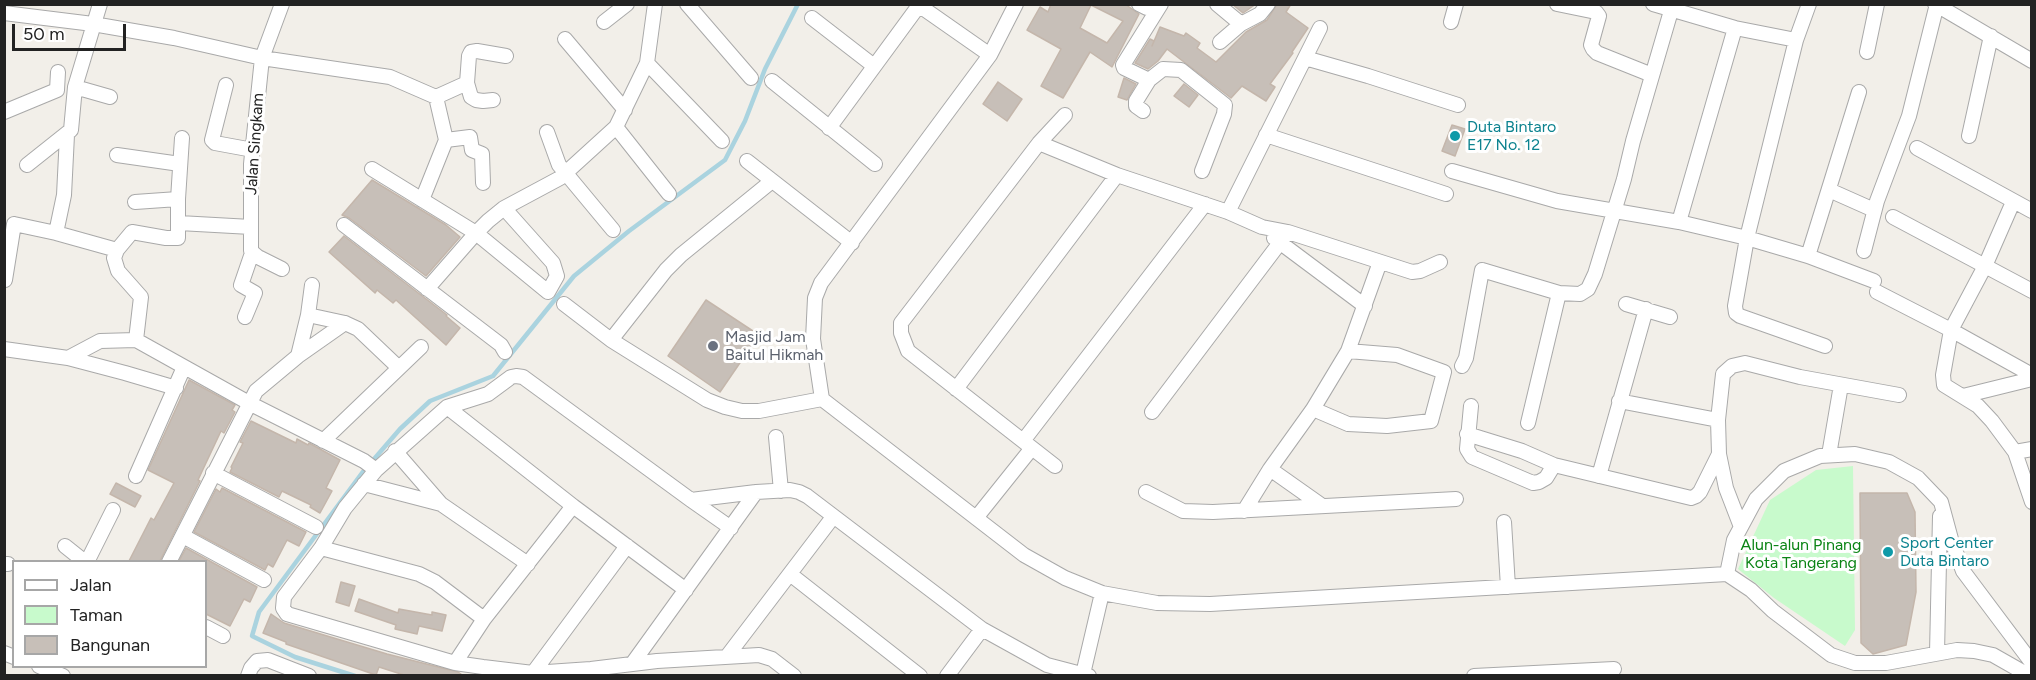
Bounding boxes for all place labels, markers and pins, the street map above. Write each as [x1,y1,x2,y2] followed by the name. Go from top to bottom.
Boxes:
[1467,117,1556,155] place label: Duta Bintaro E17 No. 12
[1448,129,1462,143] marker: Duta Bintaro E17 No. 12
[725,327,823,365] place label: Masjid Jam Baitul Hikmah
[706,339,720,353] marker: Masjid Jam Baitul Hikmah
[1900,533,1993,571] place label: Sport Center Duta Bintaro
[1881,545,1895,559] marker: Sport Center Duta Bintaro

